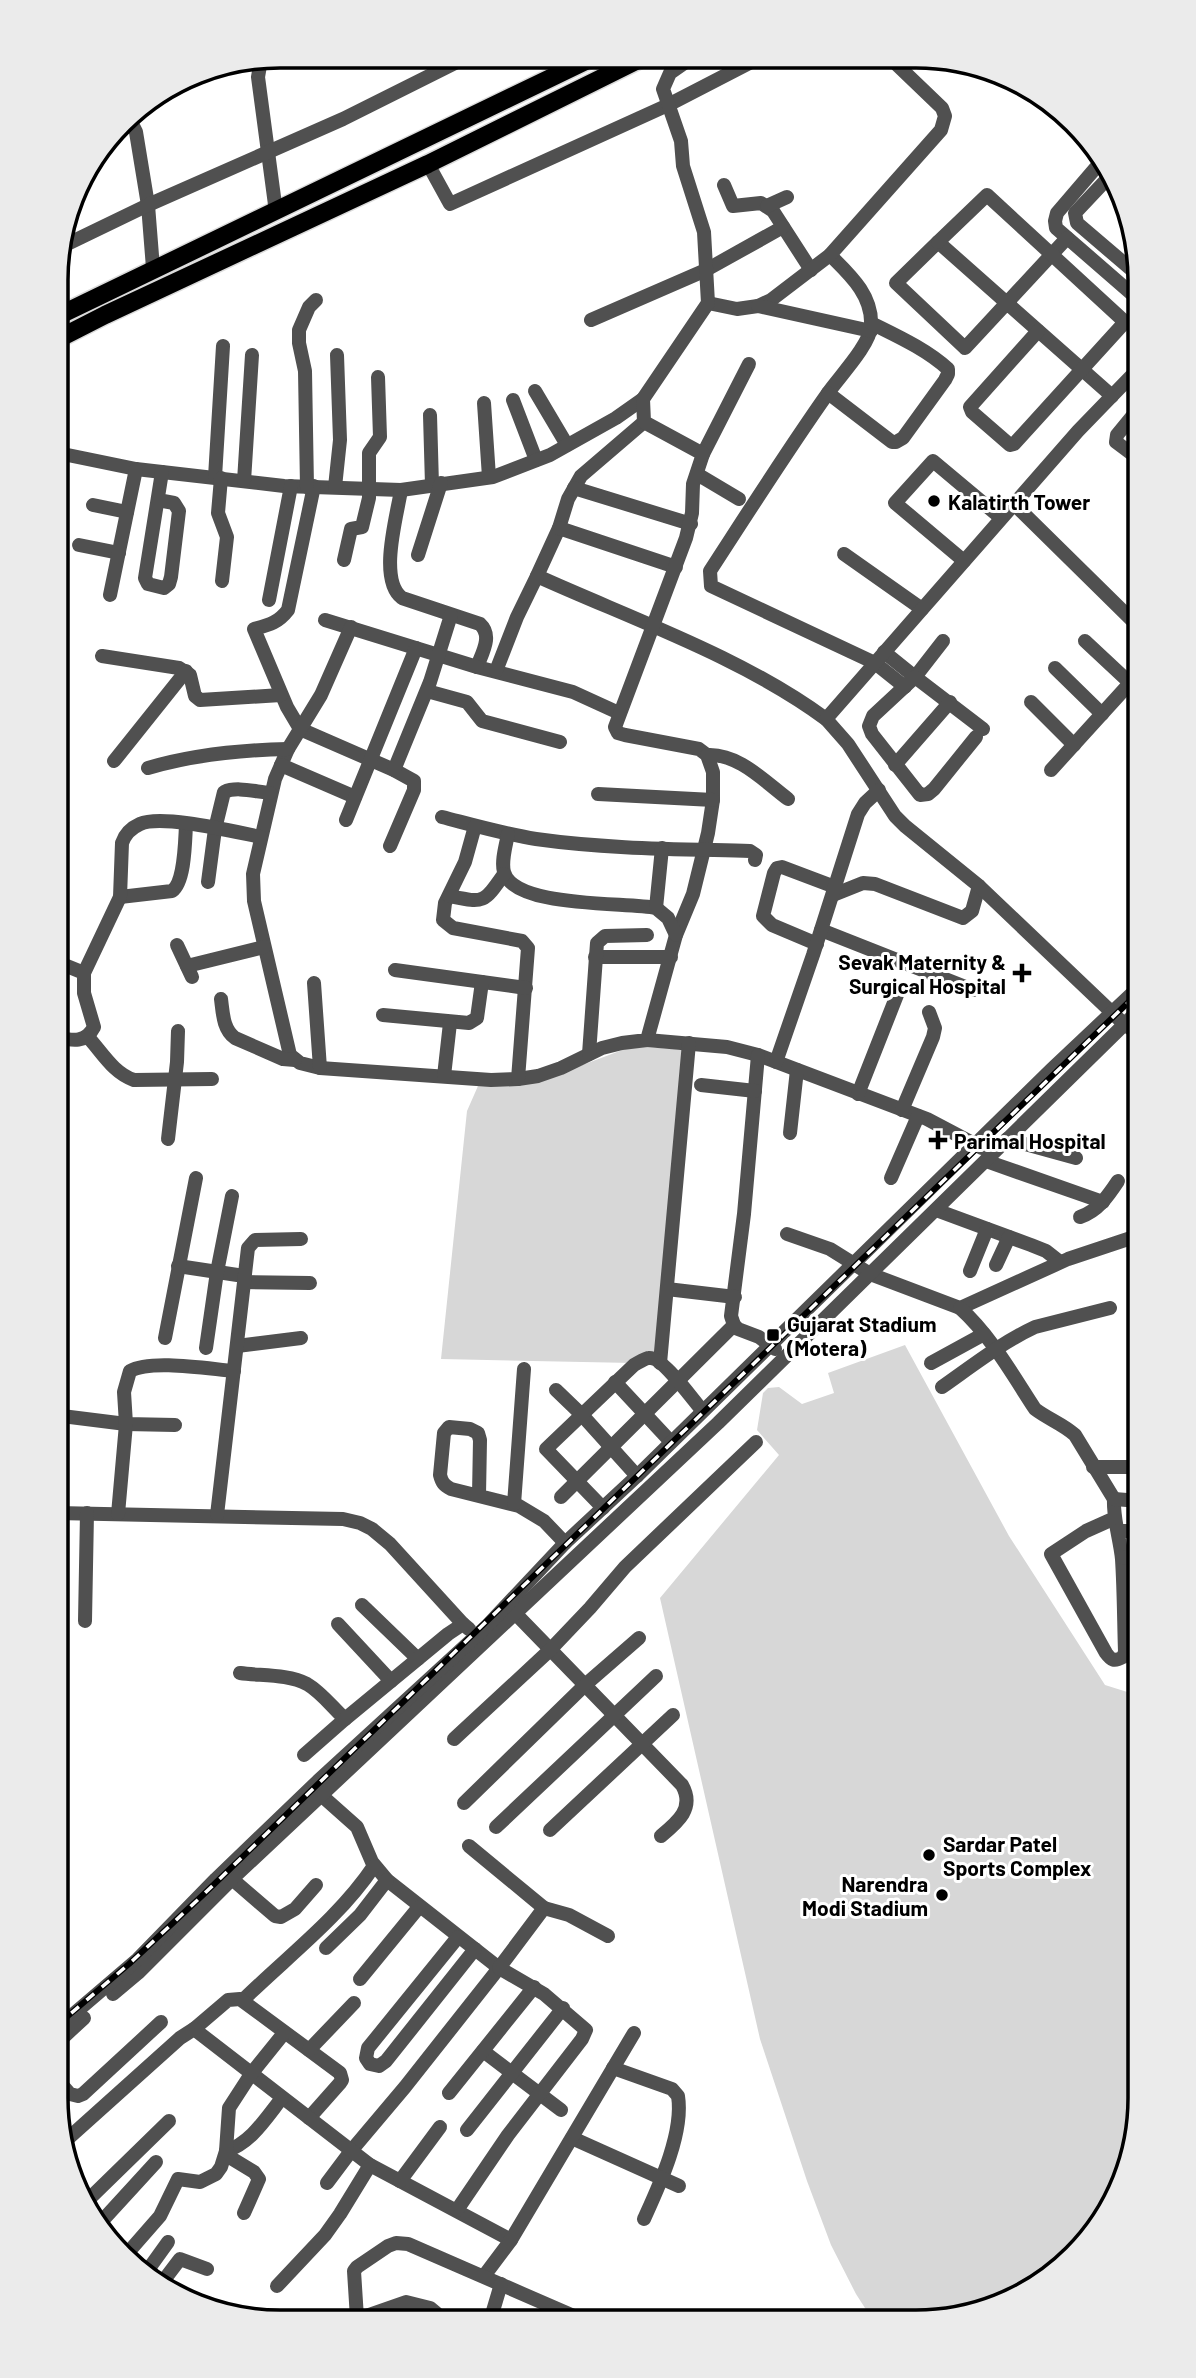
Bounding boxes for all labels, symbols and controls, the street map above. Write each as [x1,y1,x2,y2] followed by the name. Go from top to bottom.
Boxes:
[948,489,1090,514] place label: Kalatirth Tower
[926,493,942,509] marker: Kalatirth Tower
[838,949,1006,998] place label: Sevak Maternity & Surgical Hospital
[1012,963,1032,983] marker: Sevak Maternity & Surgical Hospital
[954,1128,1106,1153] place label: Parimal Hospital
[928,1130,948,1150] marker: Parimal Hospital
[786,1311,936,1360] place label: Gujarat Stadium (Motera)
[765,1327,781,1343] marker: Gujarat Stadium (Motera)
[943,1831,1091,1880] place label: Sardar Patel Sports Complex
[921,1847,937,1863] marker: Sardar Patel Sports Complex
[802,1871,928,1920] place label: Narendra Modi Stadium
[934,1887,950,1903] marker: Narendra Modi Stadium

